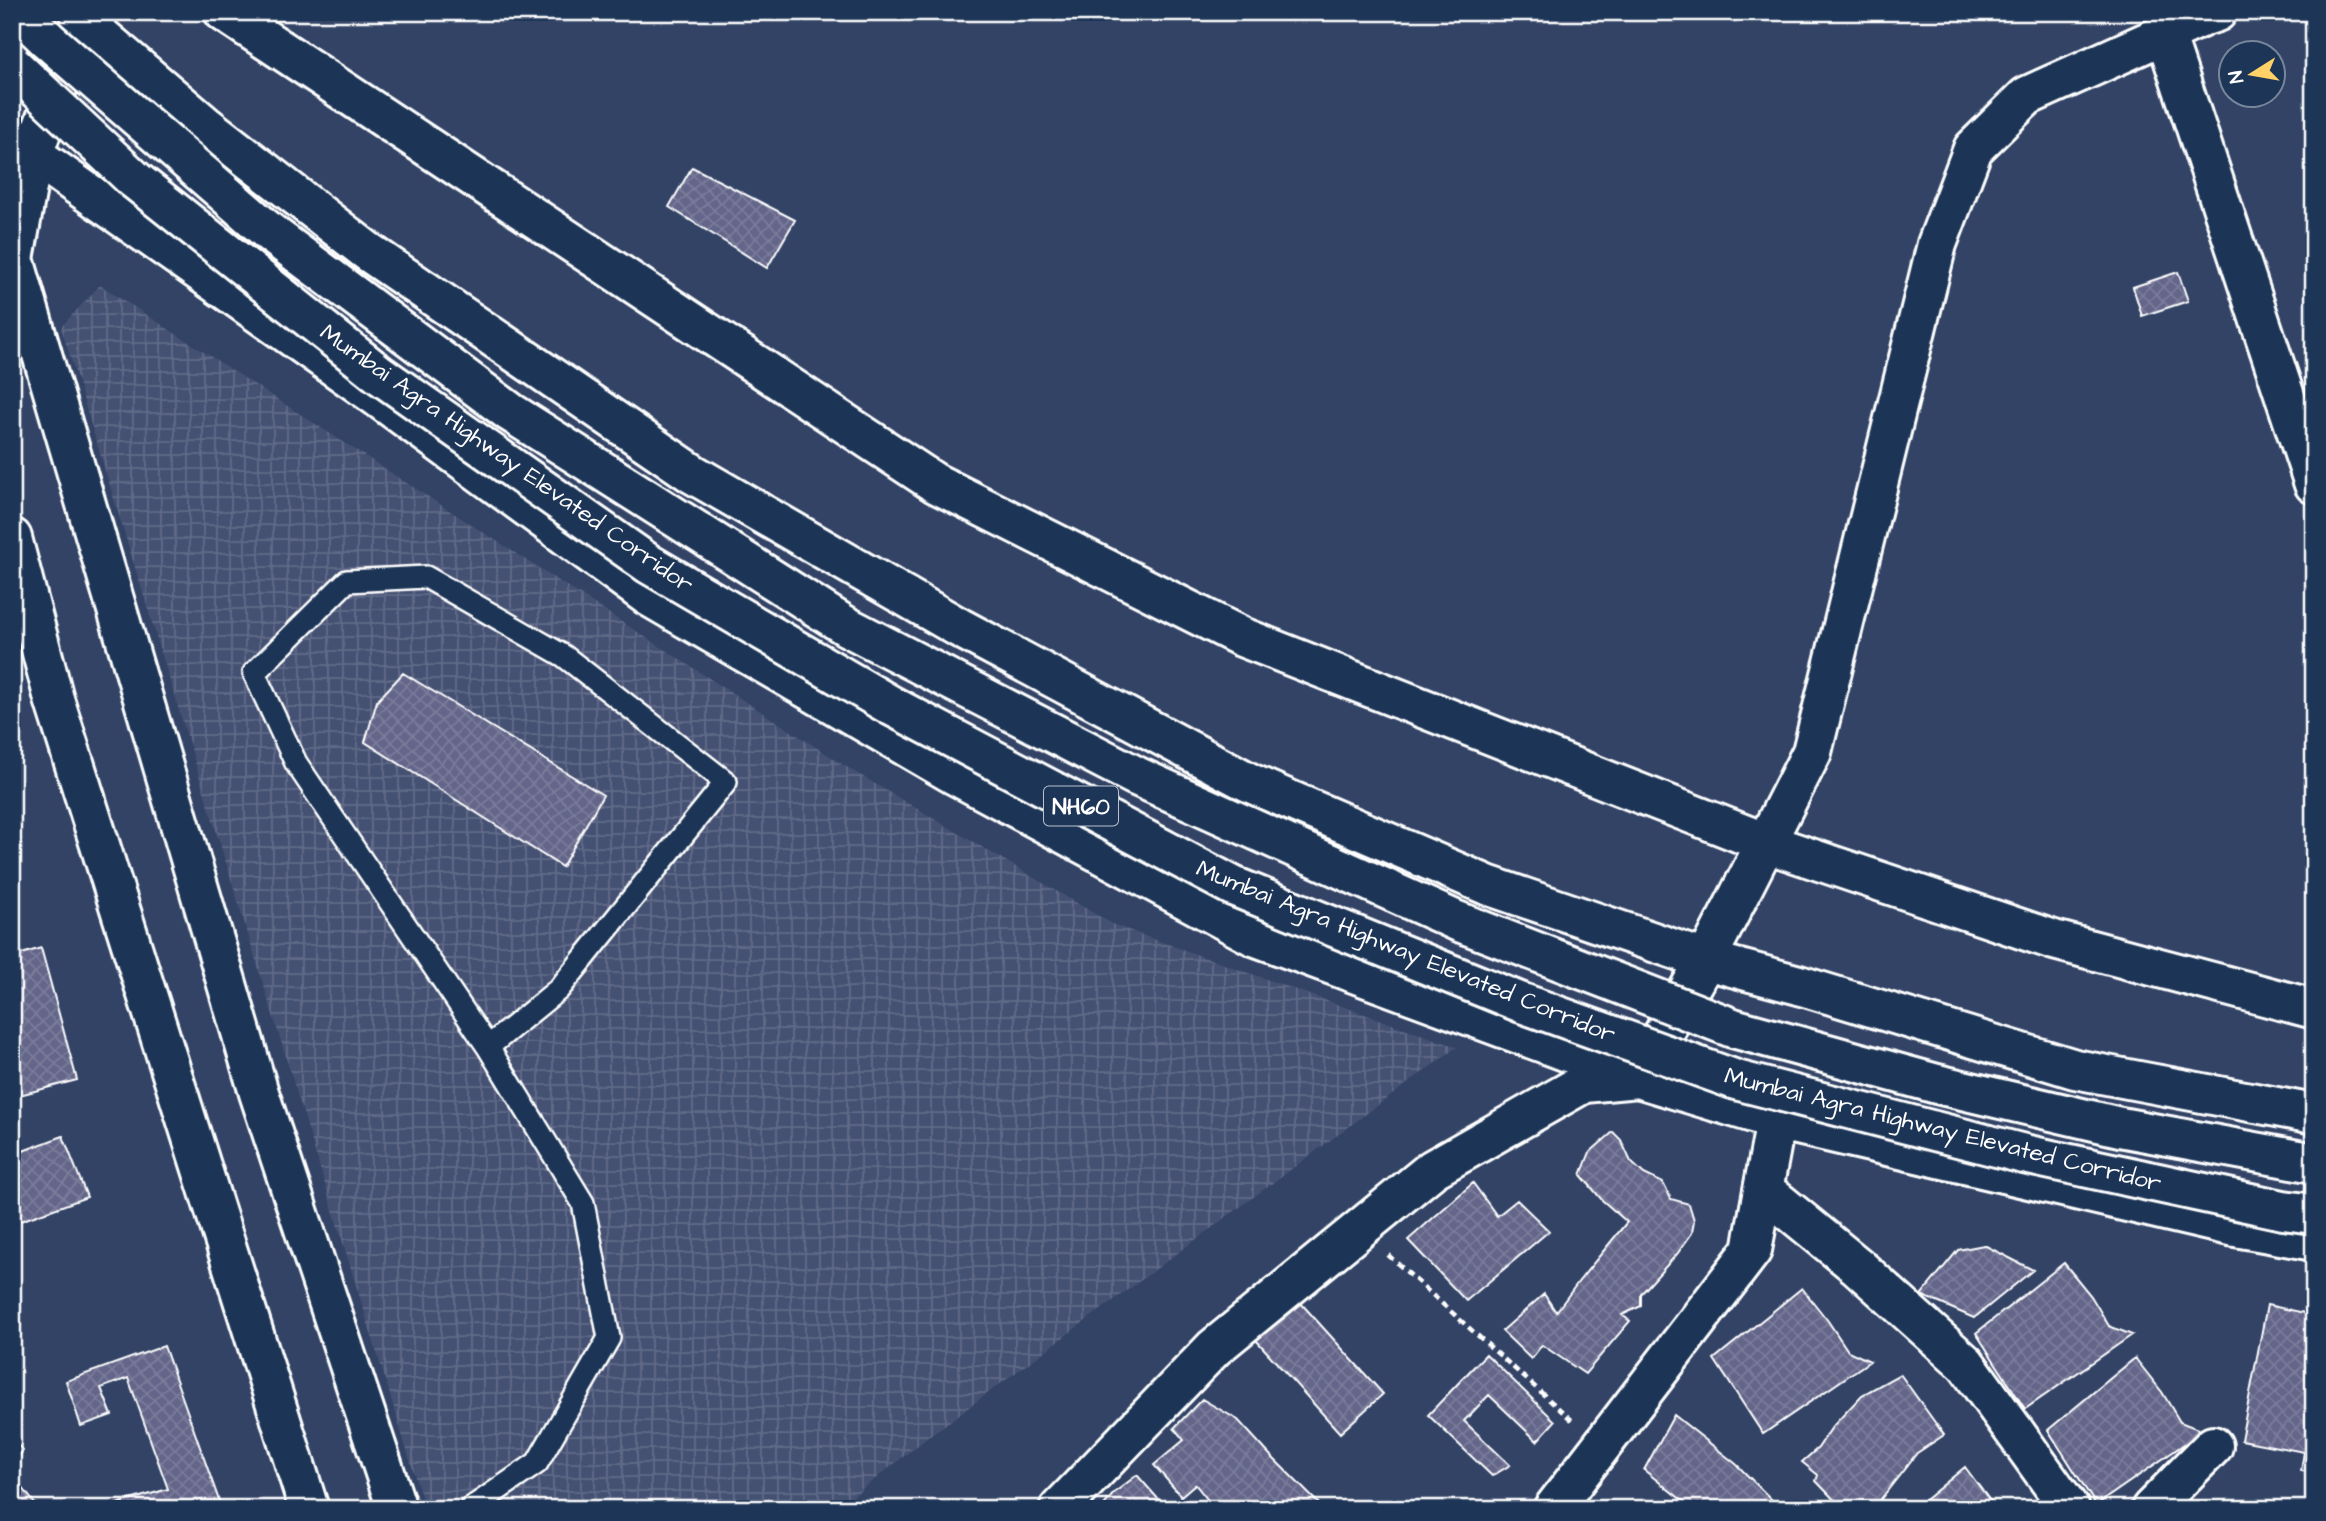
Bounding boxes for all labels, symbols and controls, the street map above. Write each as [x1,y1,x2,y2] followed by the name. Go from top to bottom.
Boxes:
[2218,38,2288,108] north arrow
[2222,68,2251,85] text: N
[312,316,700,602] street label: Mumbai Agra Highway Elevated Corridor
[1044,786,1118,826] road number: NH60
[1191,852,1620,1053] street label: Mumbai Agra Highway Elevated Corridor
[1720,1059,2165,1202] street label: Mumbai Agra Highway Elevated Corridor

